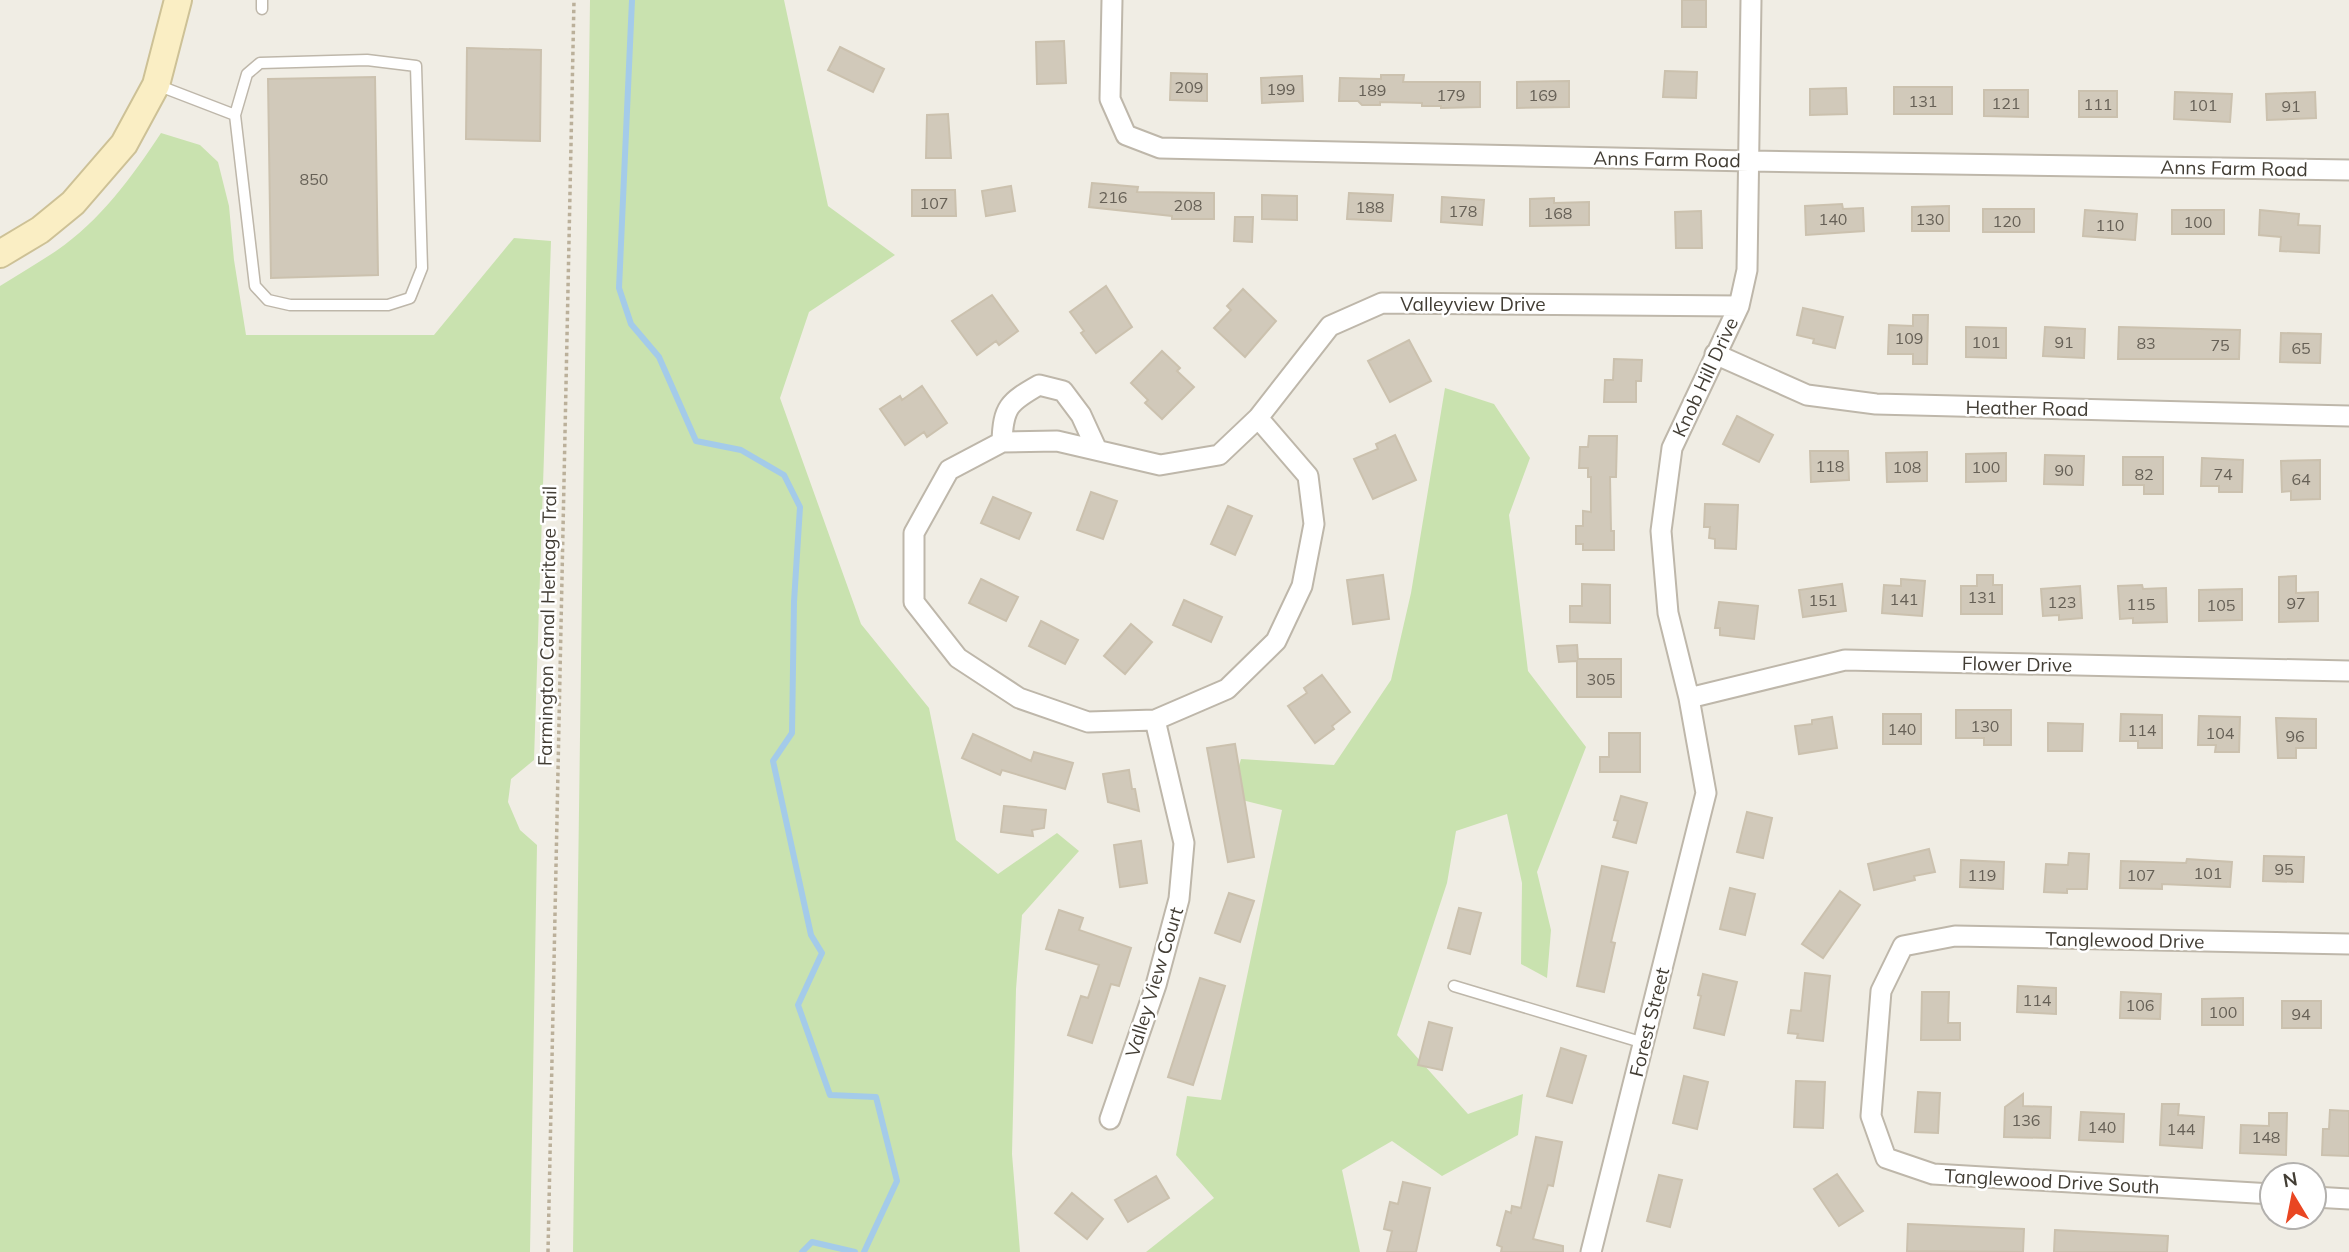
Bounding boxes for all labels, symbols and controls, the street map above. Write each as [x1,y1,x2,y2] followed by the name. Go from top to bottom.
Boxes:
[1175,77,1203,97] house number: 209
[1267,79,1295,99] house number: 199
[1358,80,1386,100] house number: 189
[1437,85,1465,105] house number: 179
[1529,85,1557,105] house number: 169
[1909,91,1937,111] house number: 131
[1992,93,2020,113] house number: 121
[2084,94,2112,114] house number: 111
[2189,95,2217,115] house number: 101
[2281,96,2301,116] house number: 91
[1593,146,1741,172] street label: Anns Farm Road
[2160,155,2308,181] street label: Anns Farm Road
[300,169,328,189] house number: 850
[1099,187,1127,207] house number: 216
[920,193,948,213] house number: 107
[1174,195,1202,215] house number: 208
[1356,197,1384,217] house number: 188
[1449,201,1477,221] house number: 178
[1544,203,1572,223] house number: 168
[1819,209,1847,229] house number: 140
[1916,209,1944,229] house number: 130
[1993,211,2021,231] house number: 120
[2184,212,2212,232] house number: 100
[2096,215,2124,235] house number: 110
[1400,292,1546,316] street label: Valleyview Drive
[1667,313,1743,441] street label: Knob Hill Drive
[1895,328,1923,348] house number: 109
[1972,332,2000,352] house number: 101
[2054,332,2074,352] house number: 91
[2136,333,2156,353] house number: 83
[2210,335,2230,355] house number: 75
[2291,338,2311,358] house number: 65
[1965,395,2089,421] street label: Heather Road
[1816,456,1844,476] house number: 118
[1893,457,1921,477] house number: 108
[1972,457,2000,477] house number: 100
[2054,460,2074,480] house number: 90
[2134,464,2154,484] house number: 82
[2213,464,2233,484] house number: 74
[2291,469,2311,489] house number: 64
[533,486,561,766] street label: Farmington Canal Heritage Trail
[1968,587,1996,607] house number: 131
[1890,589,1918,609] house number: 141
[1809,590,1837,610] house number: 151
[2048,592,2076,612] house number: 123
[2286,593,2306,613] house number: 97
[2127,594,2155,614] house number: 115
[2207,595,2235,615] house number: 105
[1962,651,2072,677] street label: Flower Drive
[1587,669,1615,689] house number: 305
[1971,716,1999,736] house number: 130
[1888,719,1916,739] house number: 140
[2128,720,2157,740] house number: 114
[2206,723,2235,743] house number: 104
[2285,726,2305,746] house number: 96
[2274,859,2294,879] house number: 95
[2194,863,2222,883] house number: 101
[1968,865,1996,885] house number: 119
[2127,865,2155,885] house number: 107
[1120,904,1188,1060] street label: Valley View Court
[2045,927,2205,953] street label: Tanglewood Drive
[1624,965,1674,1079] street label: Forest Street
[2023,990,2052,1010] house number: 114
[2126,995,2154,1015] house number: 106
[2209,1002,2237,1022] house number: 100
[2291,1004,2311,1024] house number: 94
[2012,1110,2040,1130] house number: 136
[2088,1117,2116,1137] house number: 140
[2167,1119,2196,1139] house number: 144
[2252,1127,2280,1147] house number: 148
[2258,1161,2328,1231] north arrow
[1944,1163,2160,1199] street label: Tanglewood Drive South
[2281,1166,2299,1192] text: N

